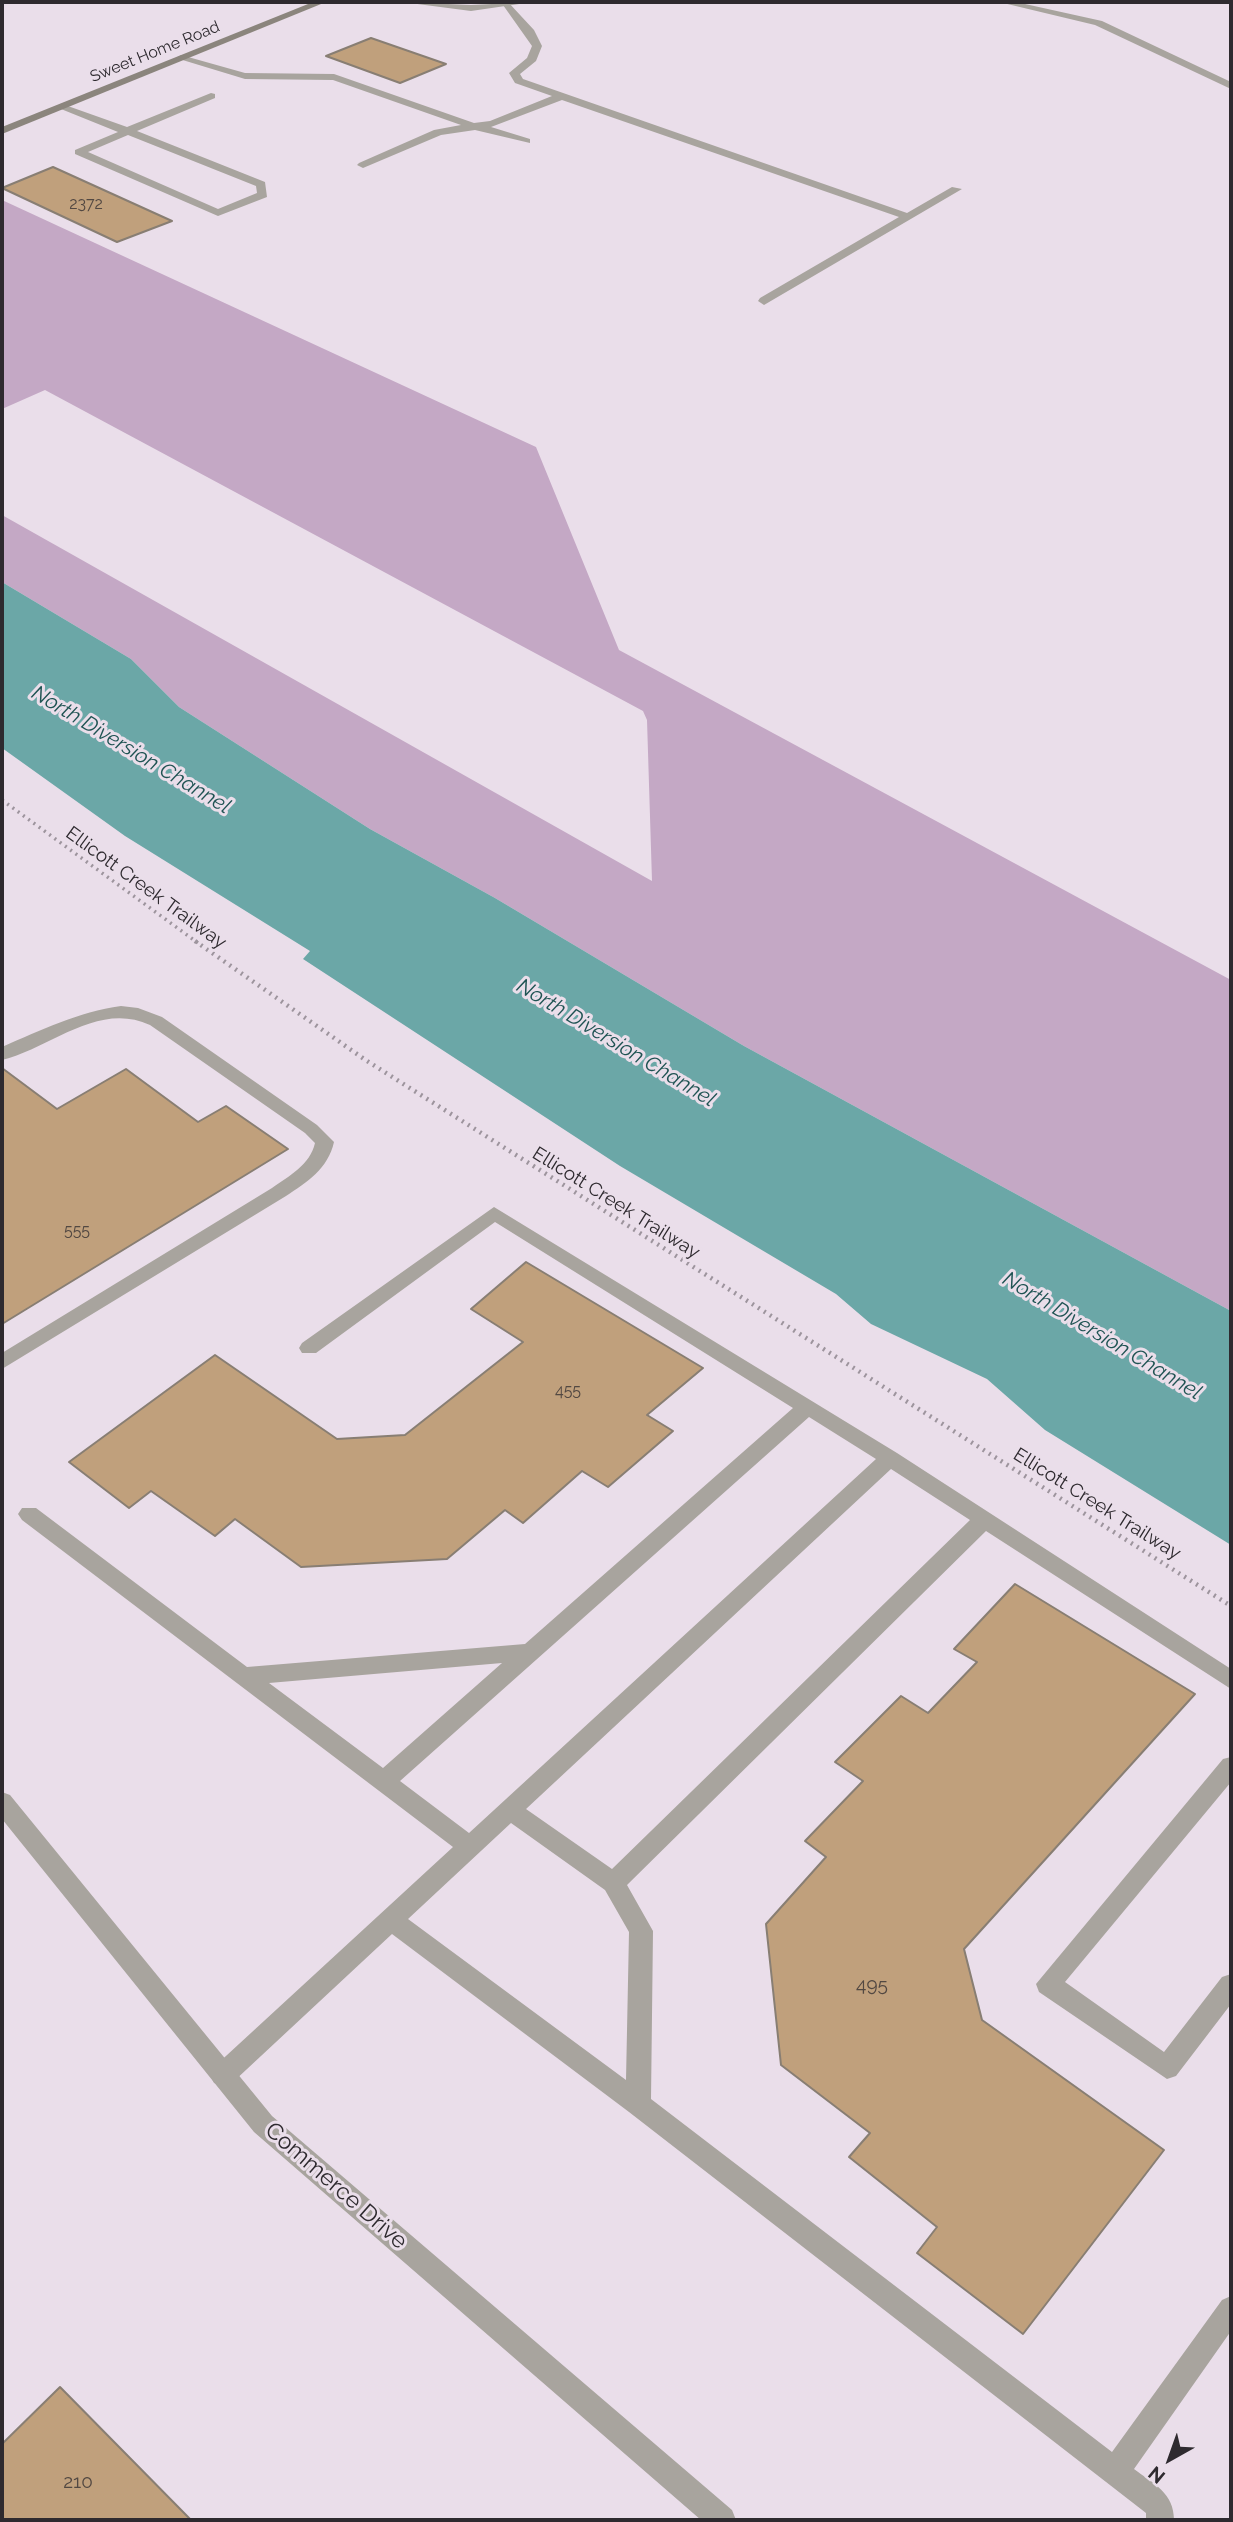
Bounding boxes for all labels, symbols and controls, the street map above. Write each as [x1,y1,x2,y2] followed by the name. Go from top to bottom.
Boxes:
[87,17,223,87] street label: Sweet Home Road
[69,194,103,214] house number: 2372
[27,681,235,819] water label: North Diversion Channel
[61,822,231,954] street label: Ellicott Creek Trailway
[512,974,720,1112] water label: North Diversion Channel
[528,1142,704,1264] street label: Ellicott Creek Trailway
[64,1221,90,1241] house number: 555
[998,1267,1206,1405] water label: North Diversion Channel
[555,1381,581,1401] house number: 455
[1009,1443,1185,1565] street label: Ellicott Creek Trailway
[856,1974,888,1996] house number: 495
[259,2117,413,2255] street label: Commerce Drive
[1135,2424,1205,2494] north arrow
[1144,2462,1169,2488] text: N
[63,2471,93,2493] house number: 210

